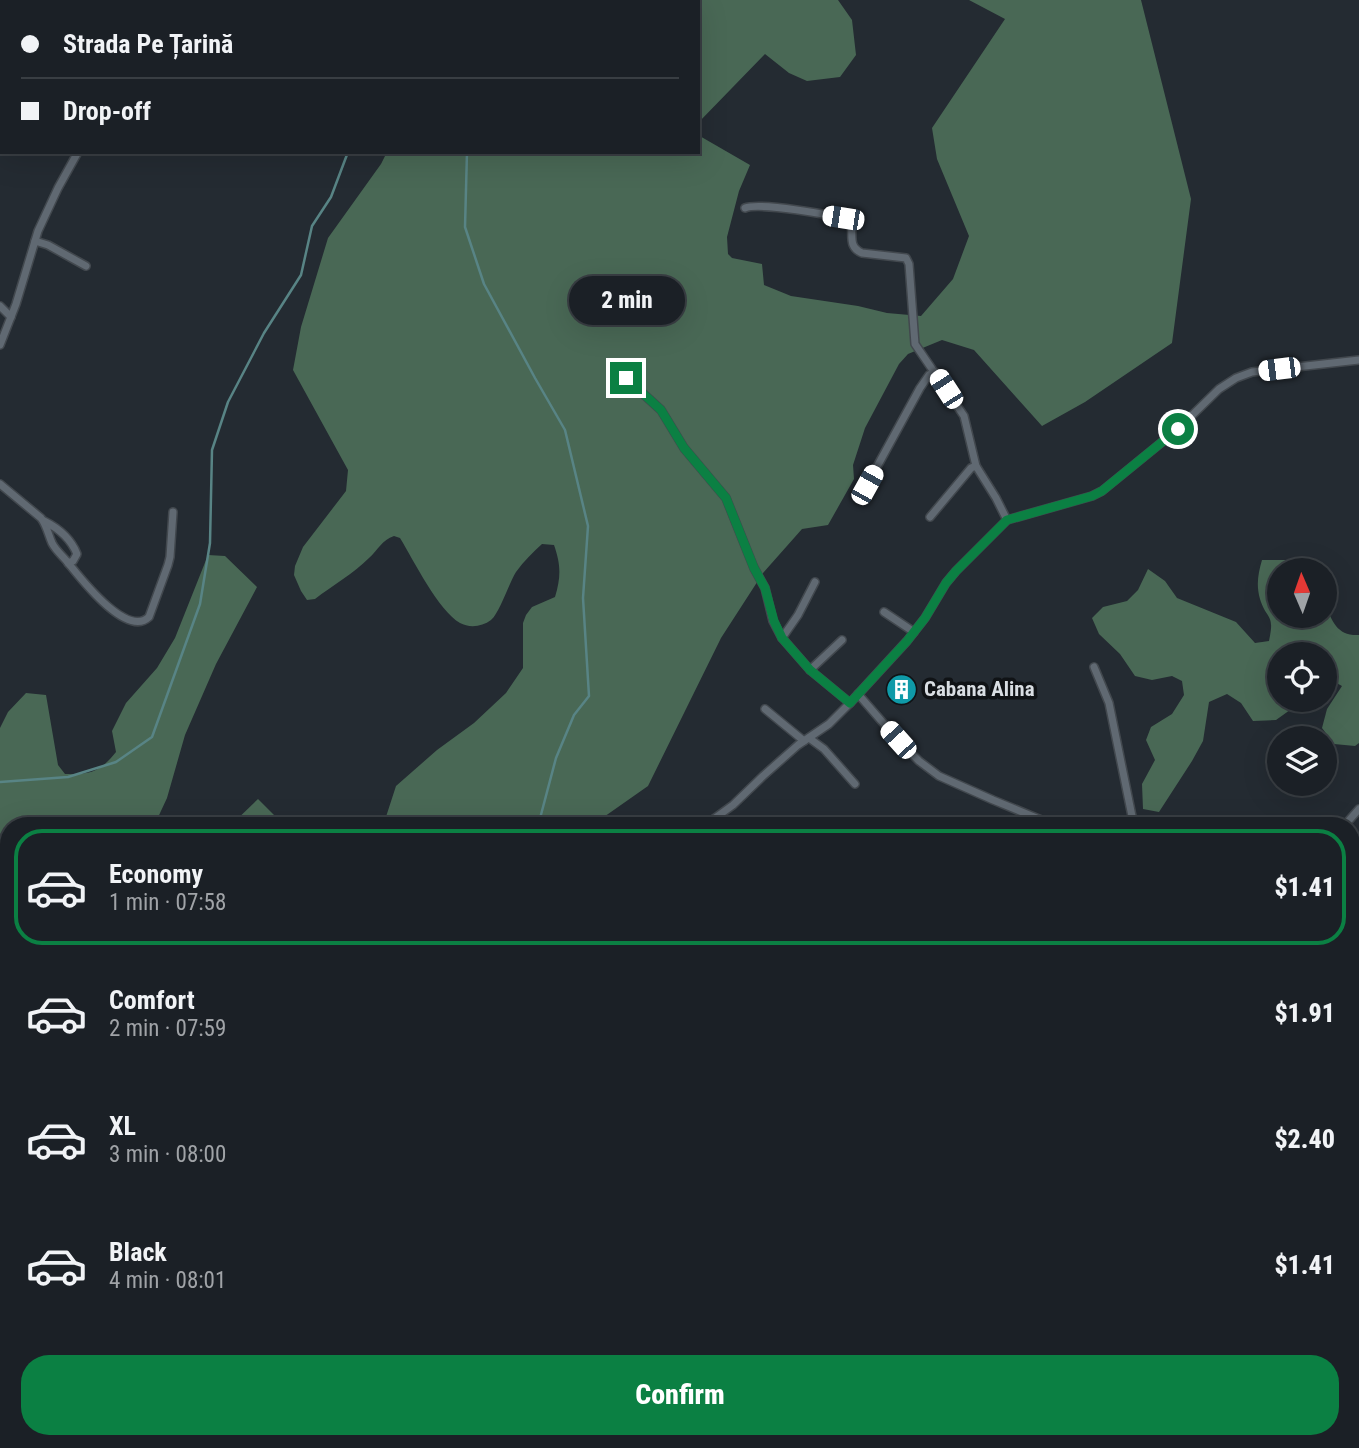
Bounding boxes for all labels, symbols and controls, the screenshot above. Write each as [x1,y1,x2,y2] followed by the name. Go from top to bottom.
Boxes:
[63,29,233,59] text: Strada Pe Țarină
[63,96,151,126] text: Drop-off
[821,204,866,232] car
[568,276,684,326] callout: 2 min
[601,287,653,314] text: 2 min
[1257,356,1302,382] car
[610,362,642,394] route end
[926,366,967,412] car
[1162,413,1194,445] route start
[848,462,887,508] car
[1267,558,1337,628] north arrow
[1267,558,1337,796] map controls
[1267,642,1337,712] button: locate
[884,672,918,706] building icon: Cabana Alina
[924,677,1035,701] place label: Cabana Alina
[877,717,920,763] car
[1267,726,1337,796] button: layers
[25,856,88,919] icon: car
[109,859,203,889] text: Economy
[1274,872,1335,902] text: $1.41
[109,889,226,916] text: 1 min · 07:58
[25,982,88,1045] icon: car
[109,985,195,1015] text: Comfort
[1274,998,1335,1028] text: $1.91
[109,1015,226,1042] text: 2 min · 07:59
[25,1108,88,1171] icon: car
[109,1111,136,1141] text: XL
[1274,1124,1335,1154] text: $2.40
[109,1141,226,1168] text: 3 min · 08:00
[25,1234,88,1297] icon: car
[109,1237,167,1267] text: Black
[1274,1250,1335,1280] text: $1.41
[109,1267,226,1294] text: 4 min · 08:01
[21,1355,1339,1435] button: Confirm

